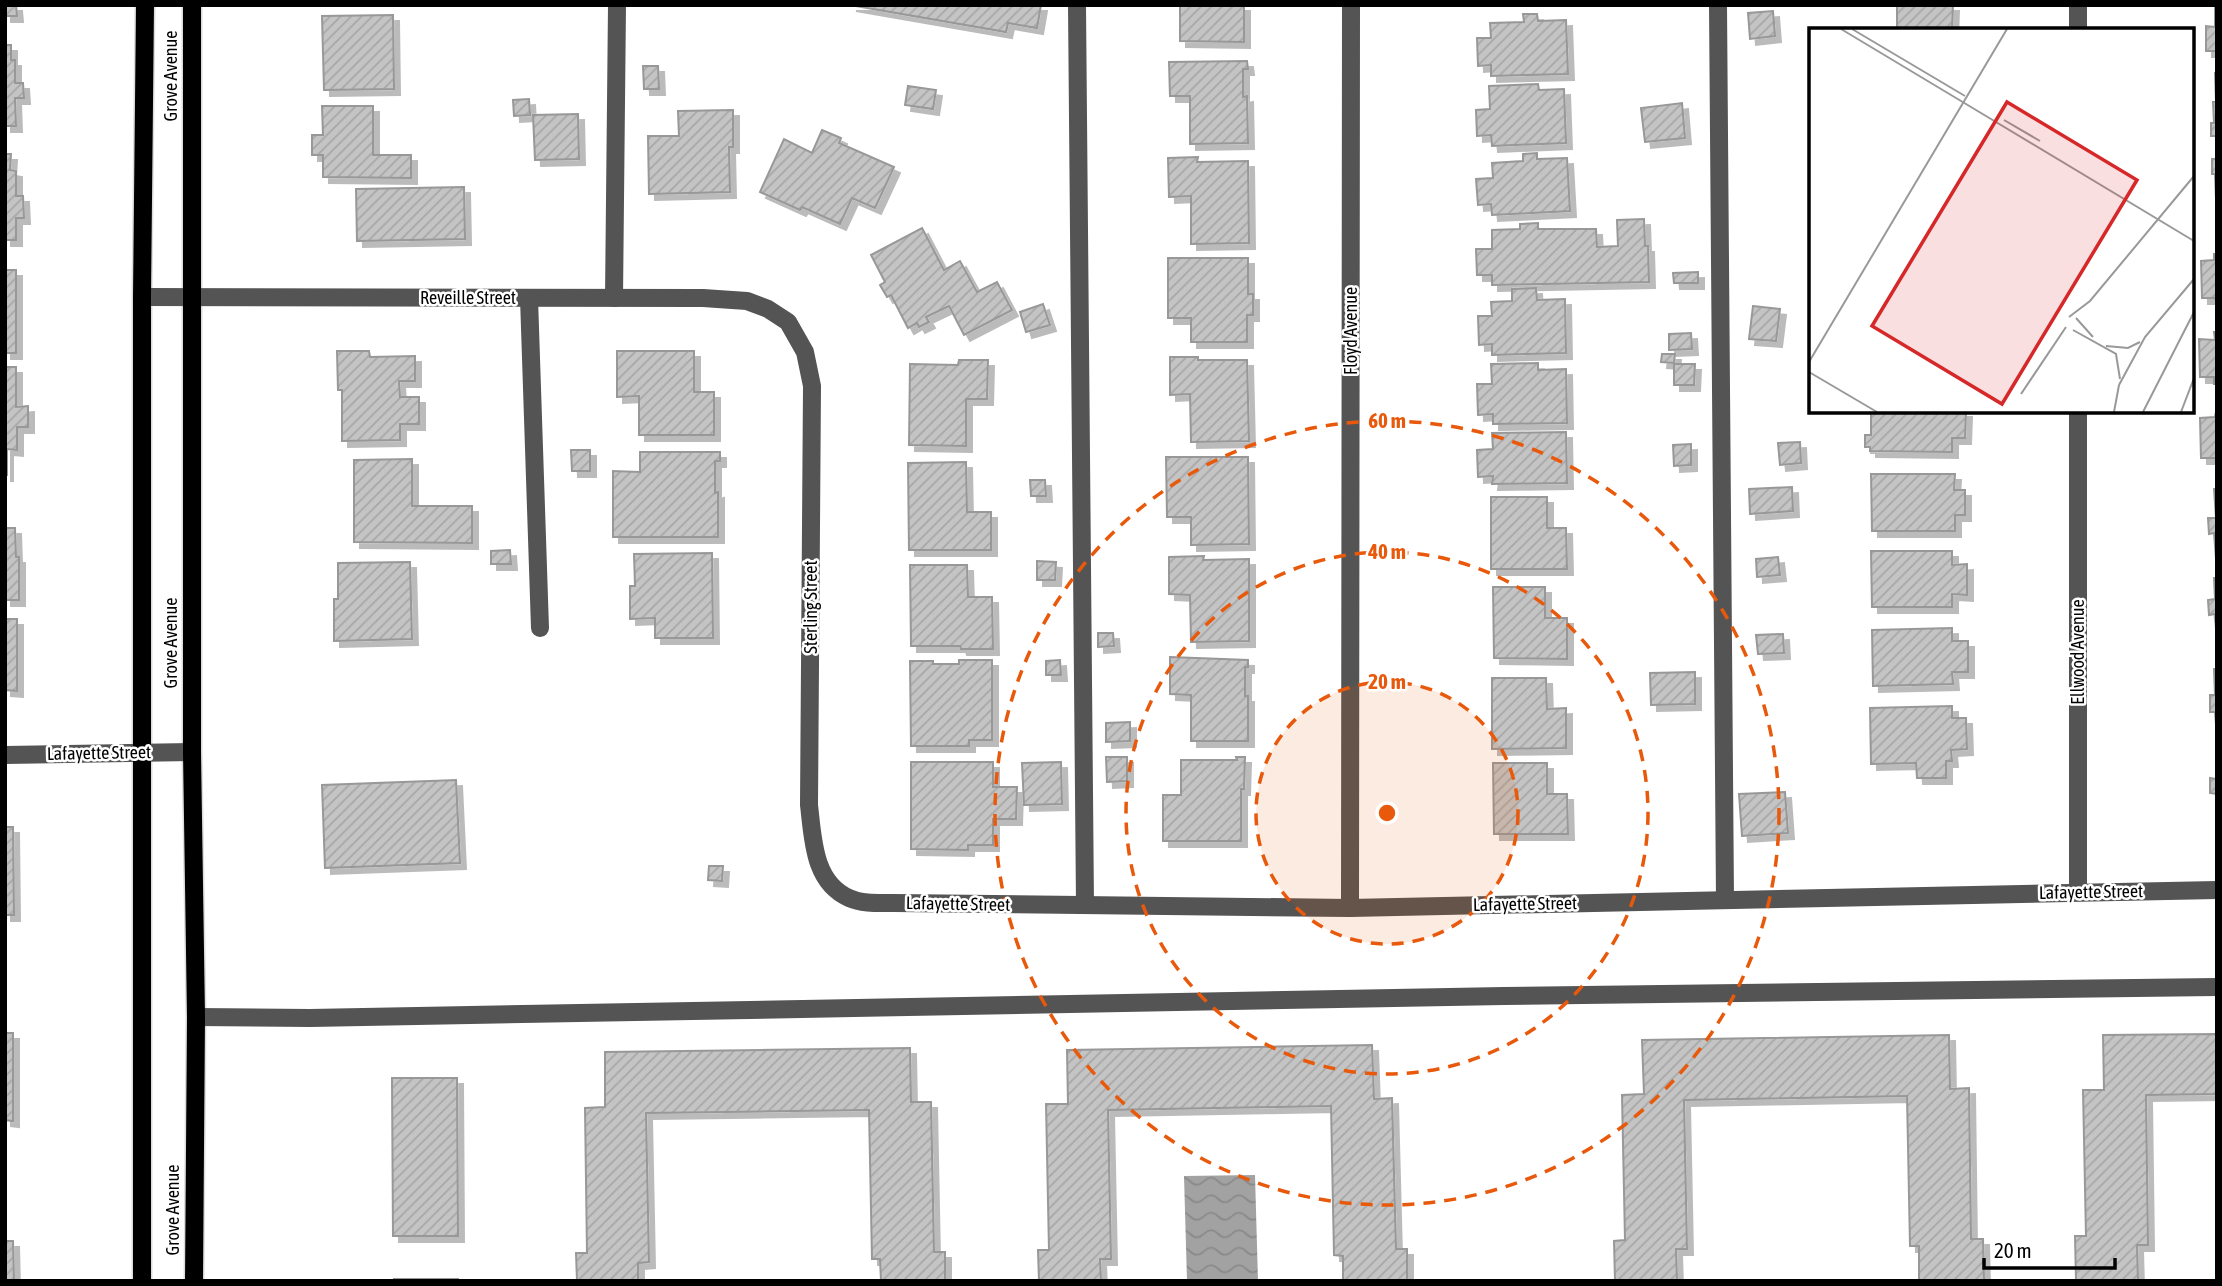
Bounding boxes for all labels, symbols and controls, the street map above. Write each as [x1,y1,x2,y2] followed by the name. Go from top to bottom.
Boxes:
[1809,28,2194,413] inset map
[160,31,181,121] street label: Grove Avenue
[420,287,516,308] street label: Reveille Street
[1340,287,1361,375] street label: Floyd Avenue
[1368,408,1406,432] text: 60 m
[1367,539,1406,563] text: 40 m
[800,560,821,654] street label: Sterling Street
[160,598,181,688] street label: Grove Avenue
[2067,599,2088,705] street label: Ellwood Avenue
[1368,669,1406,693] text: 20 m
[47,741,151,764] street label: Lafayette Street
[1375,801,1399,825] centre of rings
[2039,880,2143,903] street label: Lafayette Street
[906,892,1010,915] street label: Lafayette Street
[1473,892,1577,915] street label: Lafayette Street
[162,1165,183,1255] street label: Grove Avenue
[1984,1226,2115,1270] scale bar
[1994,1238,2032,1262] text: 20 m

